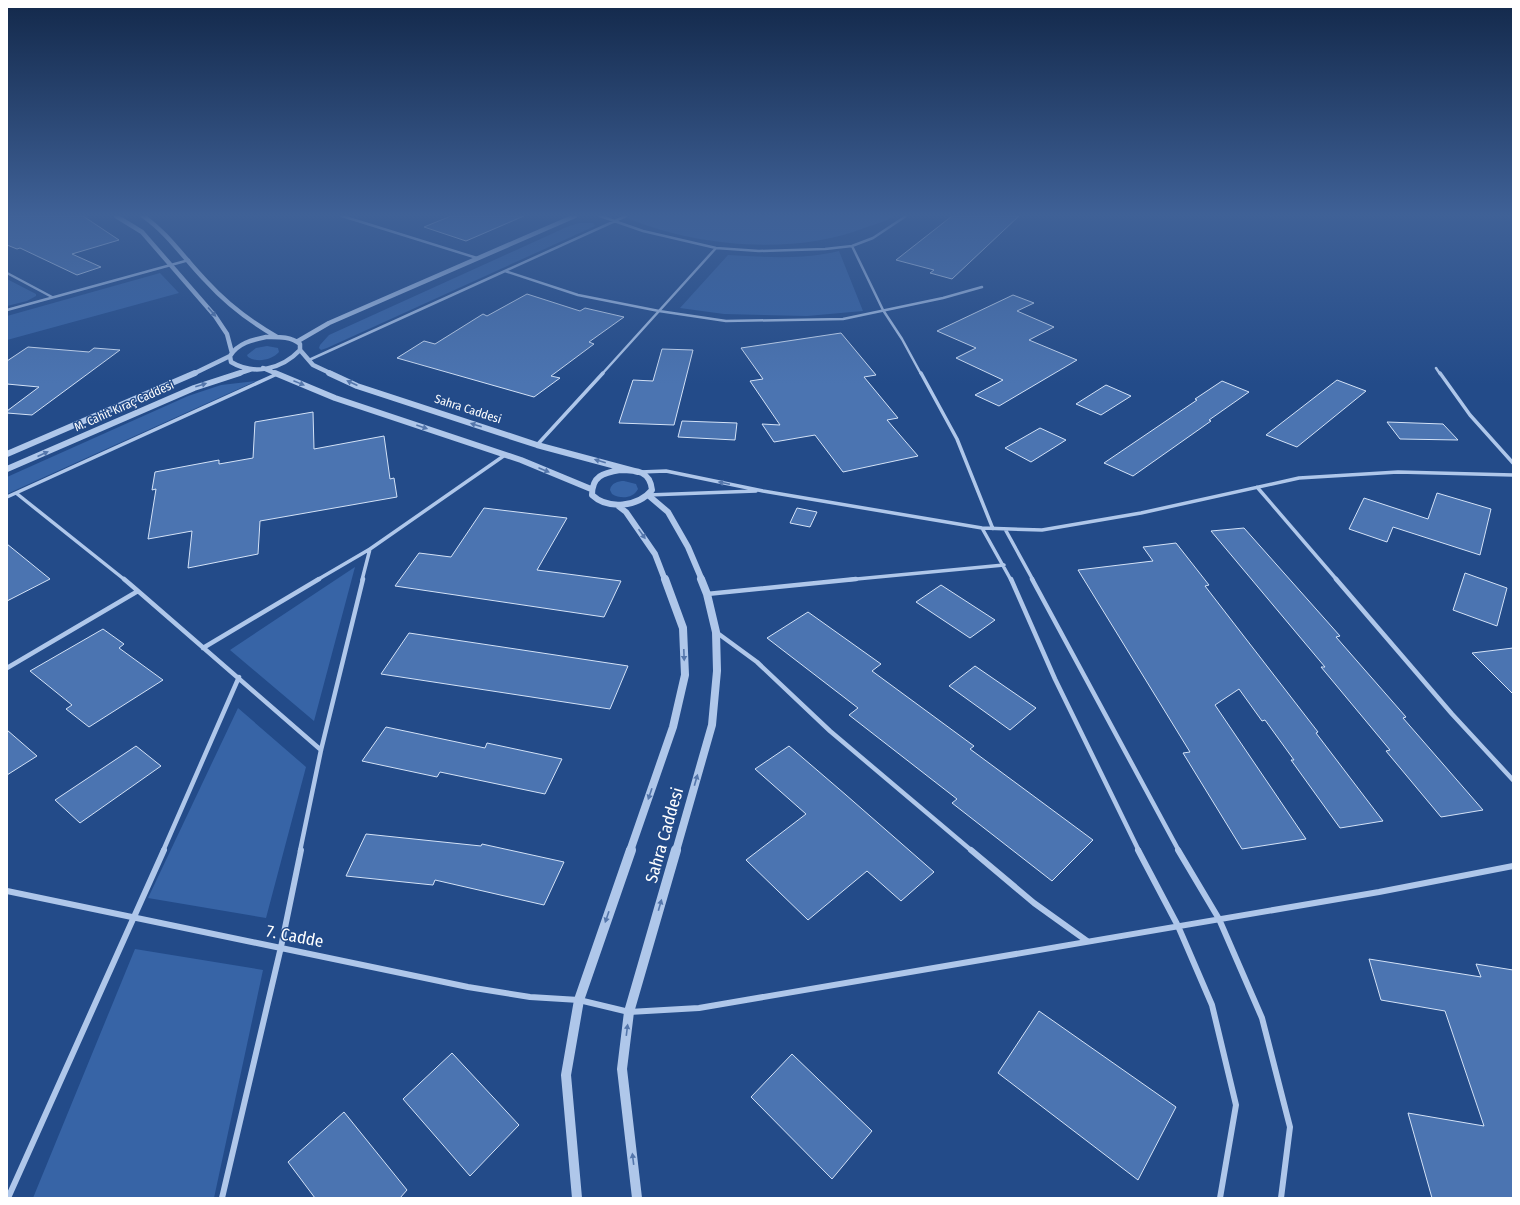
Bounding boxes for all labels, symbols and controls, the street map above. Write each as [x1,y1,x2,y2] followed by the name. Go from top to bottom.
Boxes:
[207,307,216,317] one-way arrow
[72,378,176,434] street label: M. Cahit Kıraç Caddesi
[347,380,358,386] one-way arrow
[294,381,306,387] one-way arrow
[195,382,207,388] one-way arrow
[433,392,503,426] street label: Sahra Caddesi
[469,421,481,427] one-way arrow
[416,424,428,430] one-way arrow
[37,450,49,456] one-way arrow
[594,458,606,464] one-way arrow
[539,467,550,473] one-way arrow
[718,480,730,486] one-way arrow
[638,529,646,540] one-way arrow
[681,649,688,661] one-way arrow
[693,774,699,786] one-way arrow
[641,785,688,885] street label: Sahra Caddesi
[647,788,653,800] one-way arrow
[657,898,663,910] one-way arrow
[604,911,610,923] one-way arrow
[264,921,325,952] street label: 7. Cadde
[623,1024,630,1036] one-way arrow
[629,1153,636,1165] one-way arrow

